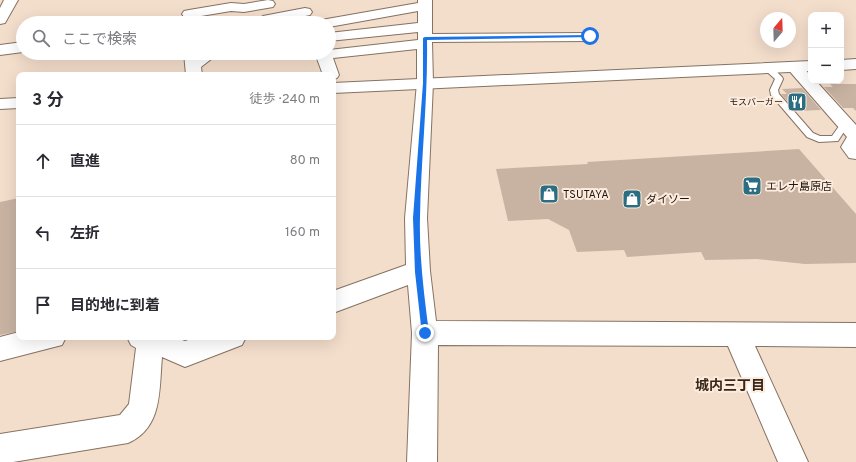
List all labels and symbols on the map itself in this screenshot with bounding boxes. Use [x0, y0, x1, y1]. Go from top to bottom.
north arrow [760, 12, 796, 48]
route start [581, 27, 599, 45]
restaurant icon: モスバーガー [786, 91, 808, 113]
place label: モスバーガー [729, 97, 783, 108]
supermarket icon: エレナ島原店 [741, 175, 763, 197]
place label: エレナ島原店 [766, 180, 832, 194]
shop icon: TSUTAYA [538, 183, 560, 205]
place label: TSUTAYA [563, 188, 609, 202]
shop icon: ダイソー [621, 188, 643, 210]
place label: ダイソー [646, 193, 690, 207]
route end [416, 324, 434, 342]
district label: 城内三丁目 [695, 377, 765, 395]

